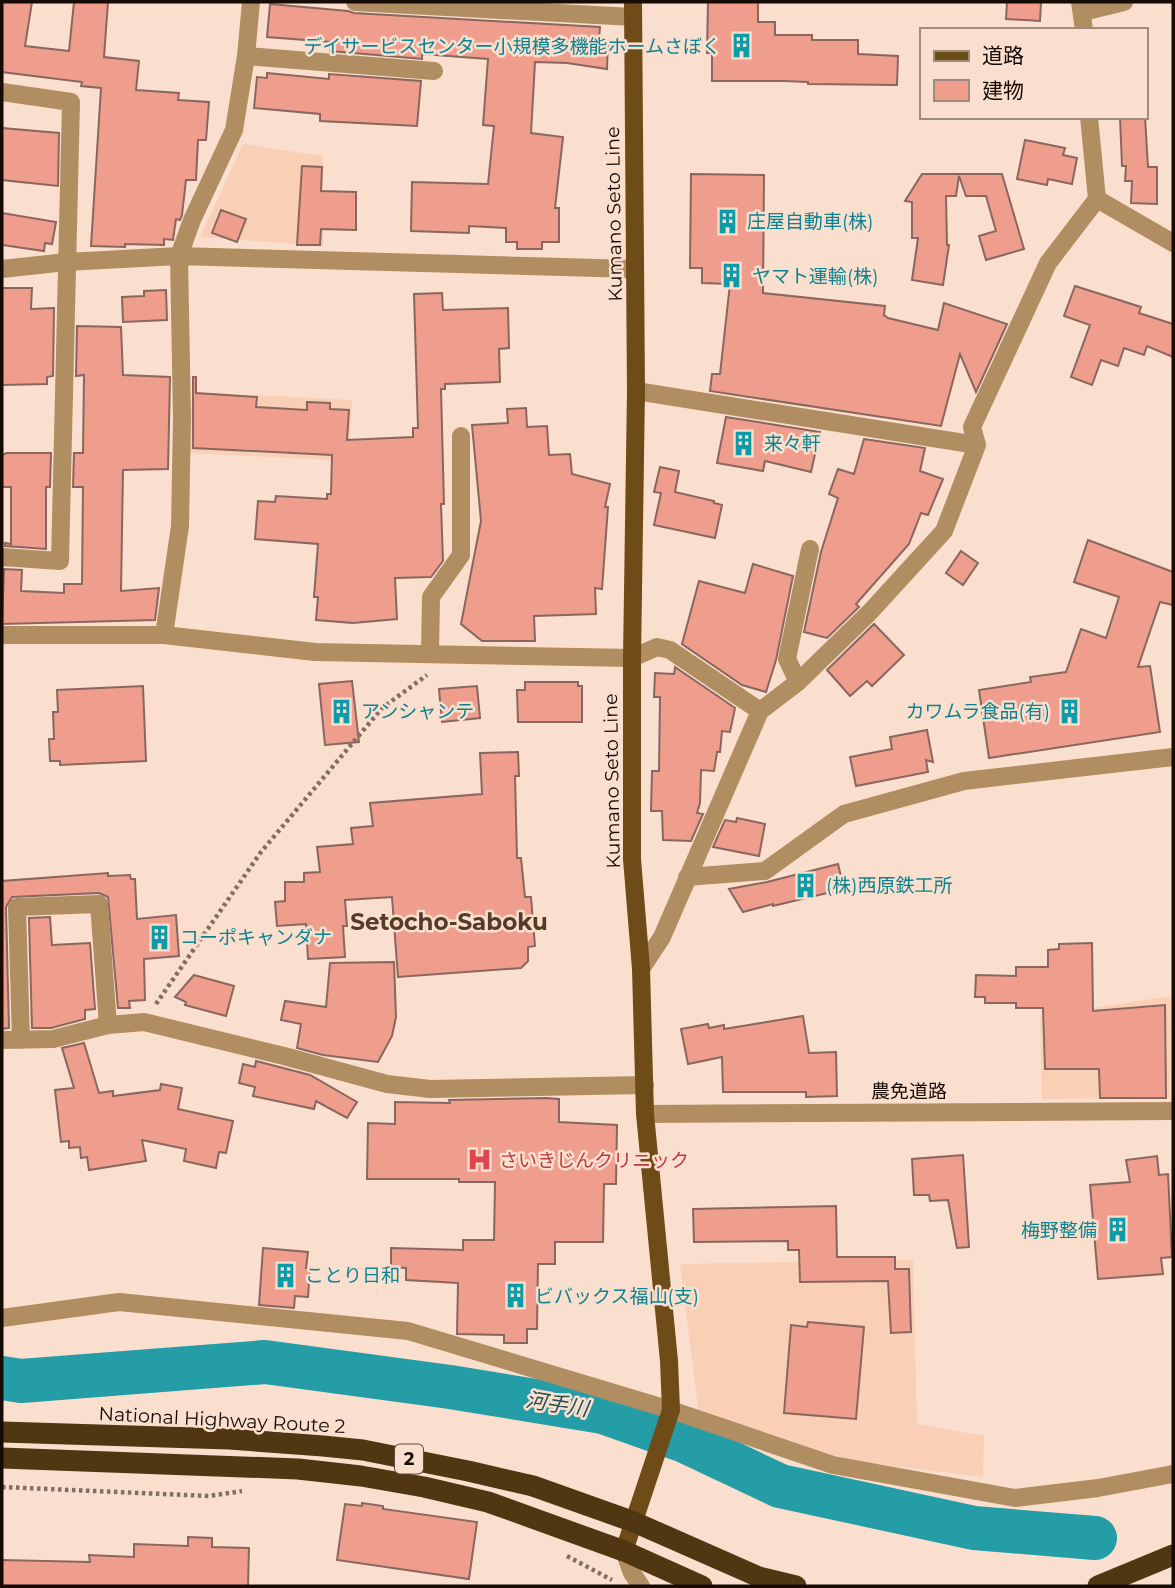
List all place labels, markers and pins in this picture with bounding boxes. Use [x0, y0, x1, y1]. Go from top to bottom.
building icon: デイサービスセンター小規模多機能ホームさぼく [727, 32, 755, 60]
place label: デイサービスセンター小規模多機能ホームさぼく [304, 35, 721, 58]
building icon: 庄屋自動車(株) [713, 207, 741, 235]
place label: 庄屋自動車(株) [747, 210, 874, 233]
building icon: ヤマト運輸(株) [718, 262, 746, 290]
place label: ヤマト運輸(株) [752, 265, 879, 288]
building icon: 来々軒 [730, 429, 758, 457]
place label: 来々軒 [764, 432, 821, 455]
building icon: アンシャンテ [327, 697, 355, 725]
building icon: カワムラ食品(有) [1056, 697, 1084, 725]
place label: アンシャンテ [361, 700, 474, 723]
place label: カワムラ食品(有) [905, 700, 1050, 723]
building icon: (株)西原鉄工所 [792, 871, 820, 899]
place label: (株)西原鉄工所 [826, 874, 953, 897]
building icon: コーポキャンダナ [146, 923, 174, 951]
place label: コーポキャンダナ [180, 926, 332, 949]
hospital icon: さいきじんクリニック [465, 1146, 493, 1174]
place label: さいきじんクリニック [499, 1149, 689, 1172]
building icon: 梅野整備 [1103, 1216, 1131, 1244]
place label: 梅野整備 [1021, 1219, 1097, 1242]
building icon: ことり日和 [271, 1261, 299, 1289]
place label: ことり日和 [305, 1264, 400, 1287]
building icon: ビバックス福山(支) [501, 1282, 529, 1310]
place label: ビバックス福山(支) [535, 1285, 699, 1308]

